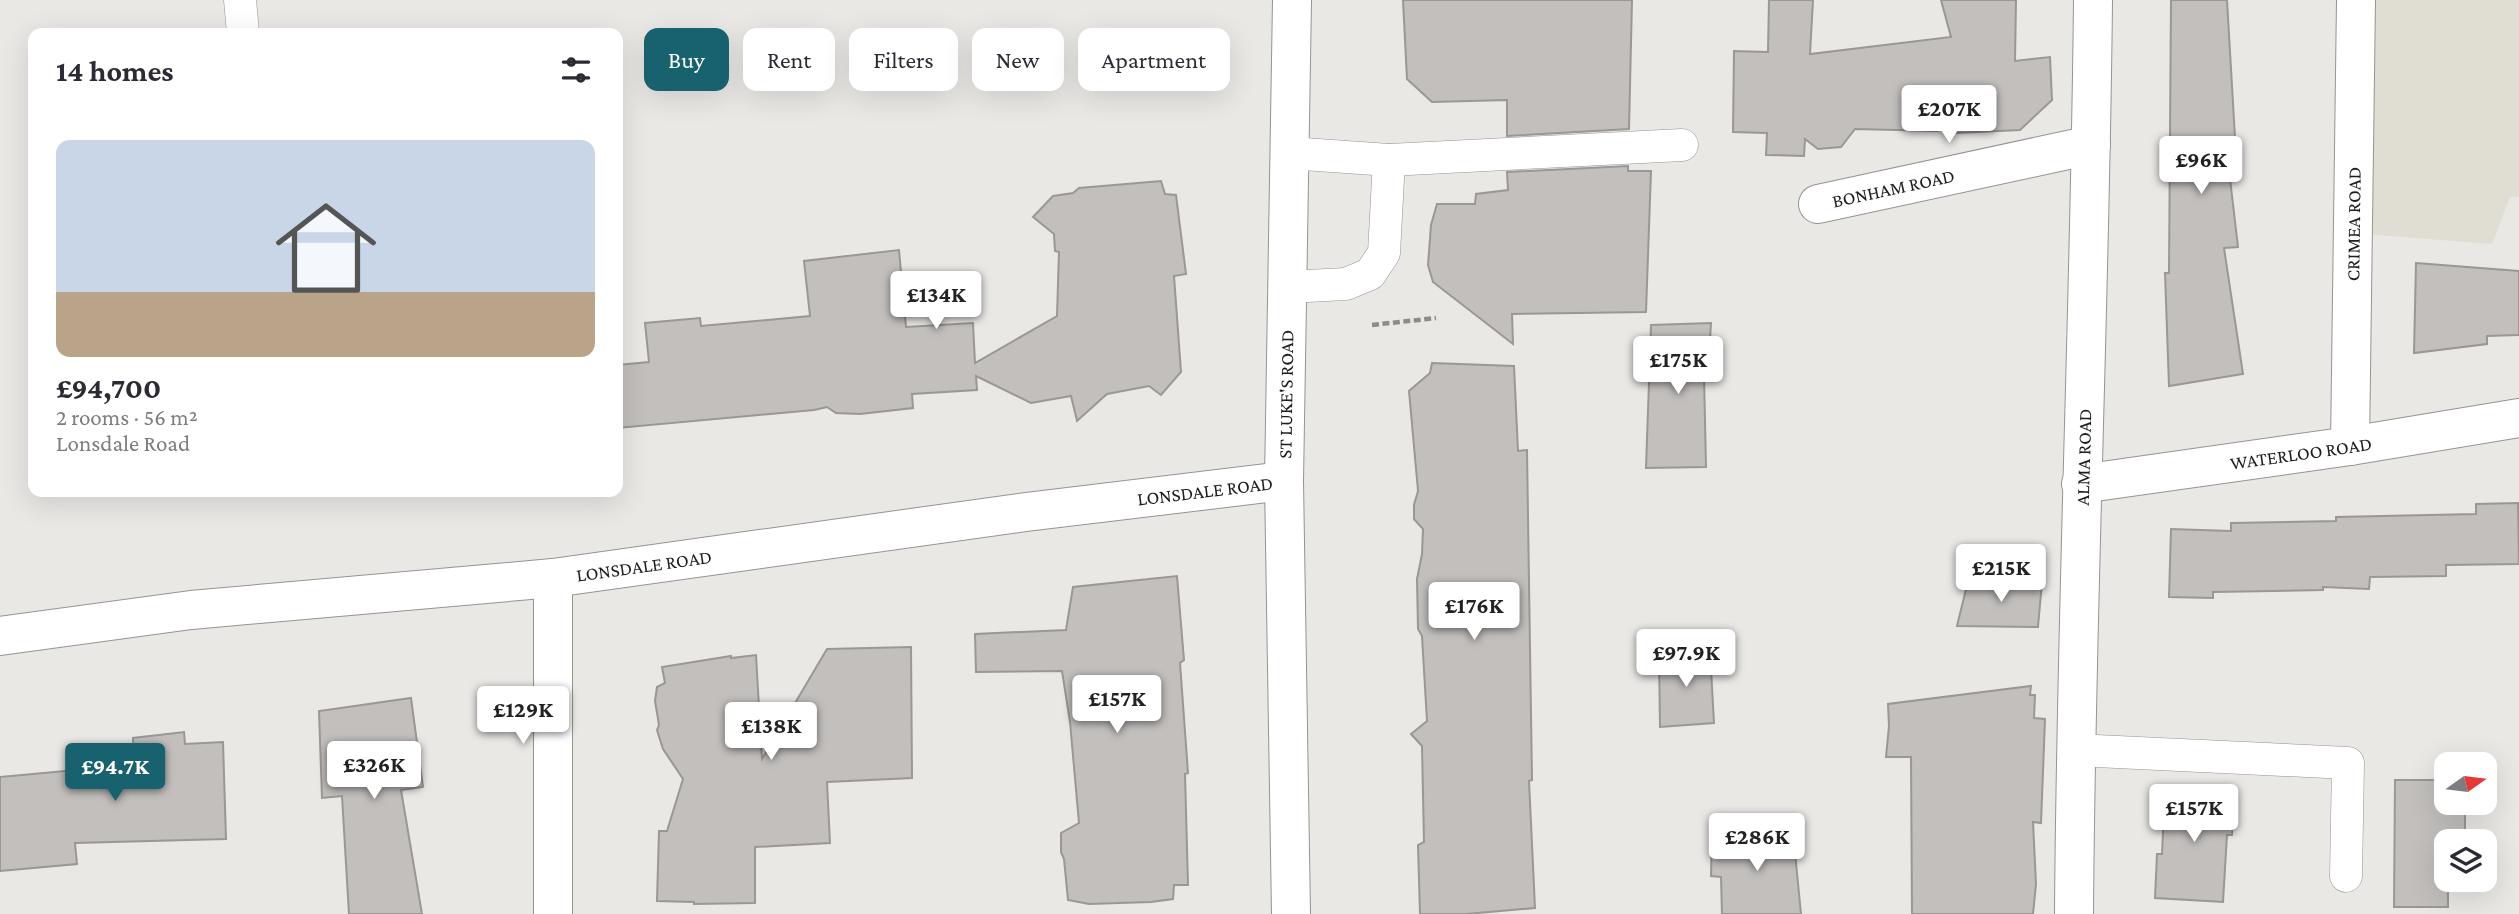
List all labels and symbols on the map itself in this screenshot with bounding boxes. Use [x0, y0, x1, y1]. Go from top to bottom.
pin: £207K [1900, 86, 1998, 145]
pin: £96K [2160, 136, 2242, 196]
street label: BONHAM ROAD [1830, 164, 1956, 211]
street label: CRIMEA ROAD [2342, 167, 2364, 281]
pin: £134K [887, 272, 985, 331]
street label: ST LUKE'S ROAD [1274, 329, 1297, 459]
pin: £175K [1629, 336, 1727, 396]
street label: ALMA ROAD [2071, 408, 2095, 506]
street label: WATERLOO ROAD [2229, 432, 2373, 473]
street label: LONSDALE ROAD [1136, 472, 1274, 509]
pin: £215K [1952, 544, 2050, 604]
street label: LONSDALE ROAD [575, 545, 713, 585]
pin: £176K [1425, 582, 1523, 642]
pin: £97.9K [1629, 630, 1743, 689]
pin: £157K [1068, 676, 1166, 735]
pin: £129K [474, 686, 572, 746]
pin: £138K [722, 702, 820, 762]
pin: £326K [325, 742, 423, 801]
pin: £94.7K [58, 744, 172, 803]
north arrow [2434, 752, 2497, 816]
pin: £157K [2145, 784, 2243, 844]
pin: £286K [1708, 814, 1806, 873]

